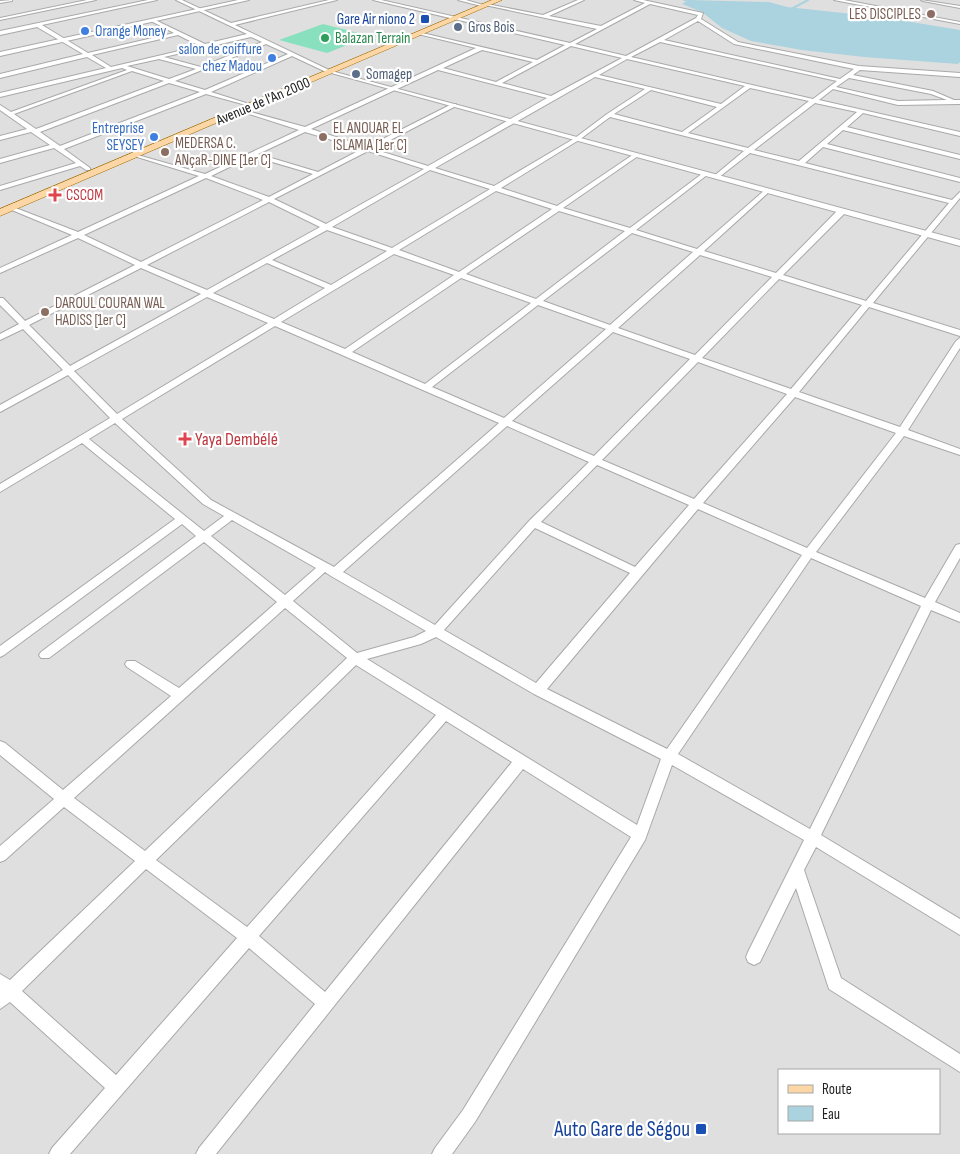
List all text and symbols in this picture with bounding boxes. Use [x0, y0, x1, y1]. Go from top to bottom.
place label: LES DISCIPLES [849, 5, 921, 24]
marker: LES DISCIPLES [925, 8, 937, 20]
place label: Gare Air niono 2 [337, 10, 415, 29]
marker: Gare Air niono 2 [419, 13, 431, 25]
place label: Gros Bois [468, 18, 515, 37]
marker: Gros Bois [452, 21, 464, 33]
place label: Orange Money [95, 22, 166, 41]
marker: Orange Money [79, 25, 91, 37]
place label: Balazan Terrain [335, 29, 411, 48]
marker: Balazan Terrain [319, 32, 331, 44]
place label: salon de coiffure chez Madou [178, 40, 262, 76]
marker: salon de coiffure chez Madou [266, 52, 278, 64]
place label: Somagep [366, 65, 412, 84]
marker: Somagep [350, 68, 362, 80]
street label: Avenue de l'An 2000 [212, 73, 313, 130]
place label: Entreprise SEYSEY [92, 119, 145, 155]
place label: EL ANOUAR EL ISLAMIA [1er C] [333, 119, 407, 155]
marker: Entreprise SEYSEY [148, 131, 160, 143]
marker: EL ANOUAR EL ISLAMIA [1er C] [317, 131, 329, 143]
place label: MEDERSA C. ANçaR-DINE [1er C] [174, 134, 271, 170]
marker: MEDERSA C. ANçaR-DINE [1er C] [159, 146, 171, 158]
place label: CSCOM [66, 186, 103, 205]
marker: CSCOM [48, 188, 62, 202]
place label: DAROUL COURAN WAL HADISS [1er C] [55, 294, 165, 330]
marker: DAROUL COURAN WAL HADISS [1er C] [39, 306, 51, 318]
place label: Yaya Dembélé [195, 429, 278, 450]
marker: Yaya Dembélé [179, 433, 191, 445]
legend [778, 1069, 940, 1134]
text: Route [822, 1080, 852, 1099]
text: Eau [822, 1105, 840, 1124]
place label: Auto Gare de Ségou [553, 1117, 690, 1142]
marker: Auto Gare de Ségou [694, 1122, 708, 1136]

